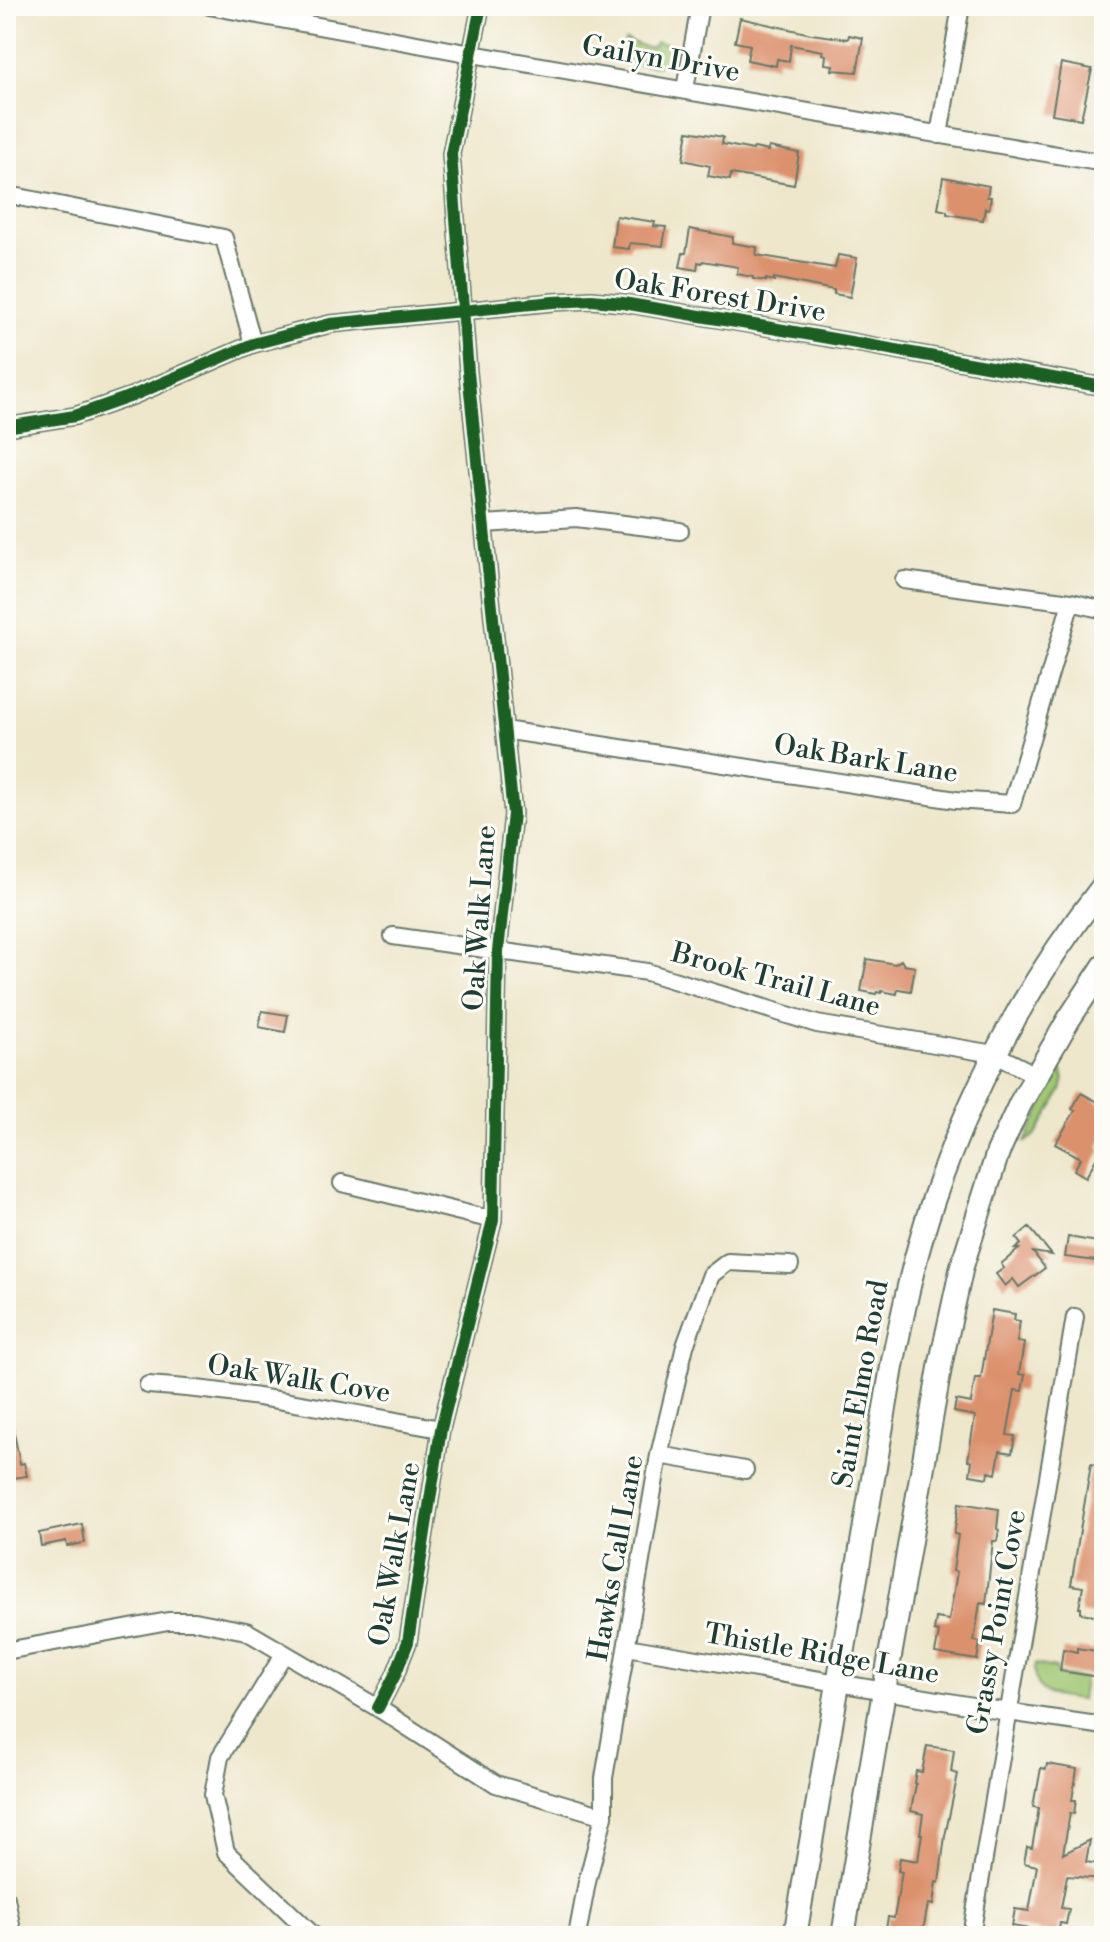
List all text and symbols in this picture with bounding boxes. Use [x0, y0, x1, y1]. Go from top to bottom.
street label: Gailyn Drive [579, 28, 743, 90]
street label: Oak Forest Drive [612, 262, 828, 330]
street label: Oak Bark Lane [771, 727, 961, 791]
street label: Oak Walk Lane [456, 824, 504, 1012]
street label: Brook Trail Lane [667, 935, 884, 1025]
street label: Saint Elmo Road [825, 1277, 897, 1491]
street label: Oak Walk Cove [205, 1347, 393, 1411]
street label: Hawks Call Lane [581, 1452, 651, 1664]
street label: Oak Walk Lane [362, 1459, 428, 1649]
street label: Grassy Point Cove [960, 1507, 1034, 1737]
street label: Thistle Ridge Lane [702, 1616, 942, 1692]

